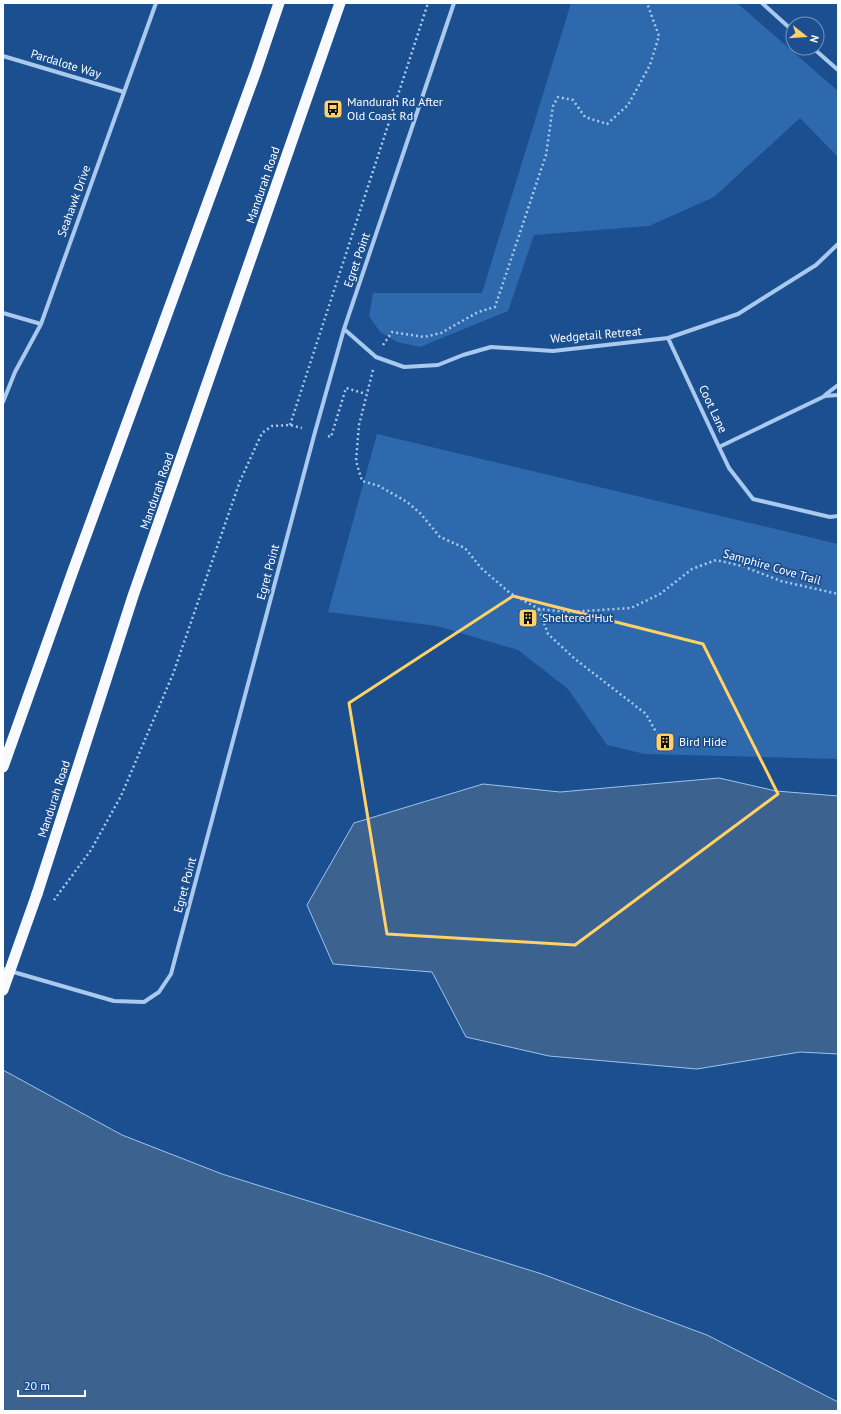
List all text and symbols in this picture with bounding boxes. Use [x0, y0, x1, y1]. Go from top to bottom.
north arrow [785, 16, 825, 56]
text: N [807, 33, 822, 44]
street label: Pardalote Way [29, 46, 103, 81]
place label: Mandurah Rd After Old Coast Rd [347, 94, 443, 123]
bus stop icon: Mandurah Rd After Old Coast Rd [322, 98, 344, 120]
street label: Mandurah Road [242, 145, 283, 225]
street label: Seahawk Drive [54, 163, 93, 239]
street label: Egret Point [340, 230, 373, 289]
street label: Wedgetail Retreat [550, 323, 642, 346]
street label: Coot Lane [696, 382, 731, 435]
street label: Mandurah Road [136, 451, 177, 531]
street label: Egret Point [253, 542, 282, 601]
street label: Samphire Cove Trail [721, 545, 823, 588]
building icon: Sheltered Hut [517, 607, 539, 629]
place label: Sheltered Hut [542, 610, 613, 625]
building icon: Bird Hide [654, 731, 676, 753]
place label: Bird Hide [679, 734, 727, 749]
street label: Mandurah Road [34, 758, 73, 839]
street label: Egret Point [170, 855, 199, 914]
scale bar [18, 1372, 85, 1398]
text: 20 m [24, 1378, 50, 1393]

